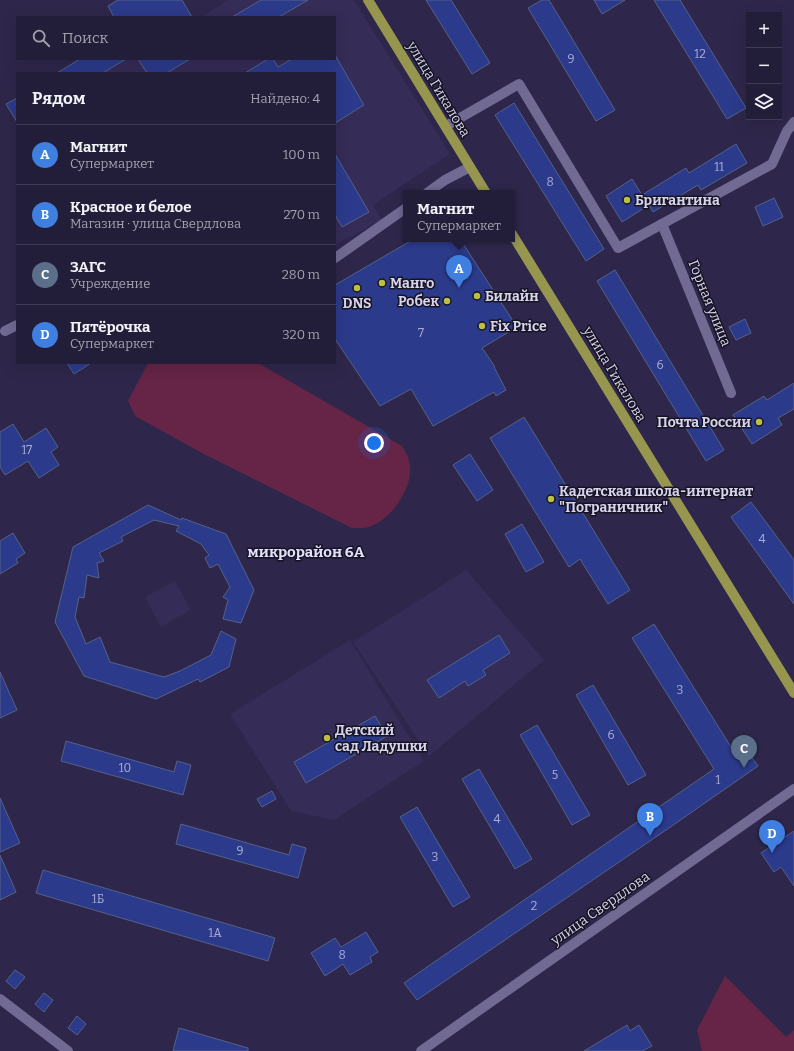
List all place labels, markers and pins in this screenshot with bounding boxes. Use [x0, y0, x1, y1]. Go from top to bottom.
place label: Бригантина [635, 192, 720, 209]
marker: Бригантина [622, 195, 632, 205]
pin: A [446, 255, 472, 288]
place label: Манго [390, 275, 434, 292]
marker: Манго [377, 278, 387, 288]
marker: DNS [352, 283, 362, 293]
place label: Билайн [485, 288, 539, 305]
marker: Билайн [472, 291, 482, 301]
place label: Робек [398, 293, 439, 310]
place label: DNS [343, 295, 371, 312]
marker: Робек [442, 296, 452, 306]
place label: Fix Price [490, 318, 547, 335]
marker: Fix Price [477, 321, 487, 331]
place label: Почта России [657, 414, 752, 431]
marker: Почта России [754, 417, 764, 427]
place label: Кадетская школа-интернат "Пограничник" [559, 483, 753, 516]
marker: Кадетская школа-интернат "Пограничник" [546, 494, 556, 504]
place label: Детский сад Ладушки [335, 722, 428, 755]
marker: Детский сад Ладушки [322, 733, 332, 743]
pin: C [731, 735, 757, 768]
pin: B [637, 803, 663, 836]
pin: D [759, 820, 785, 853]

